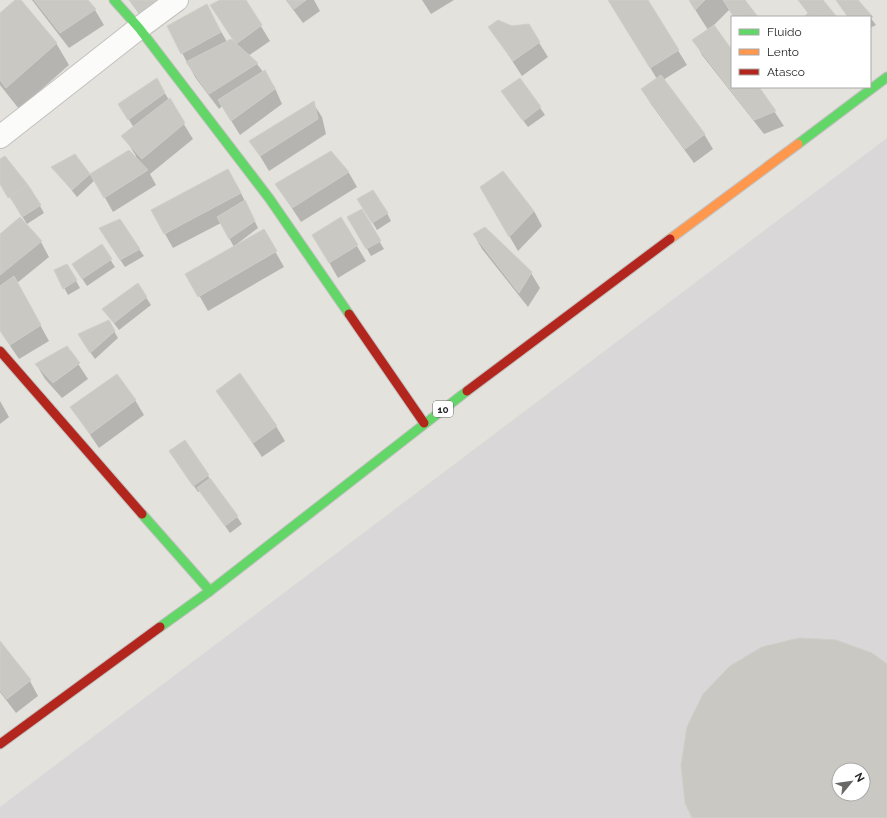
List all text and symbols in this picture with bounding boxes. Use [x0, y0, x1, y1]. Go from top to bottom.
legend [731, 16, 871, 88]
text: Fluido [767, 25, 802, 39]
text: Lento [767, 45, 799, 59]
text: Atasco [767, 65, 805, 79]
road number: 10 [433, 401, 453, 417]
north arrow [831, 762, 871, 802]
text: N [852, 771, 867, 784]

